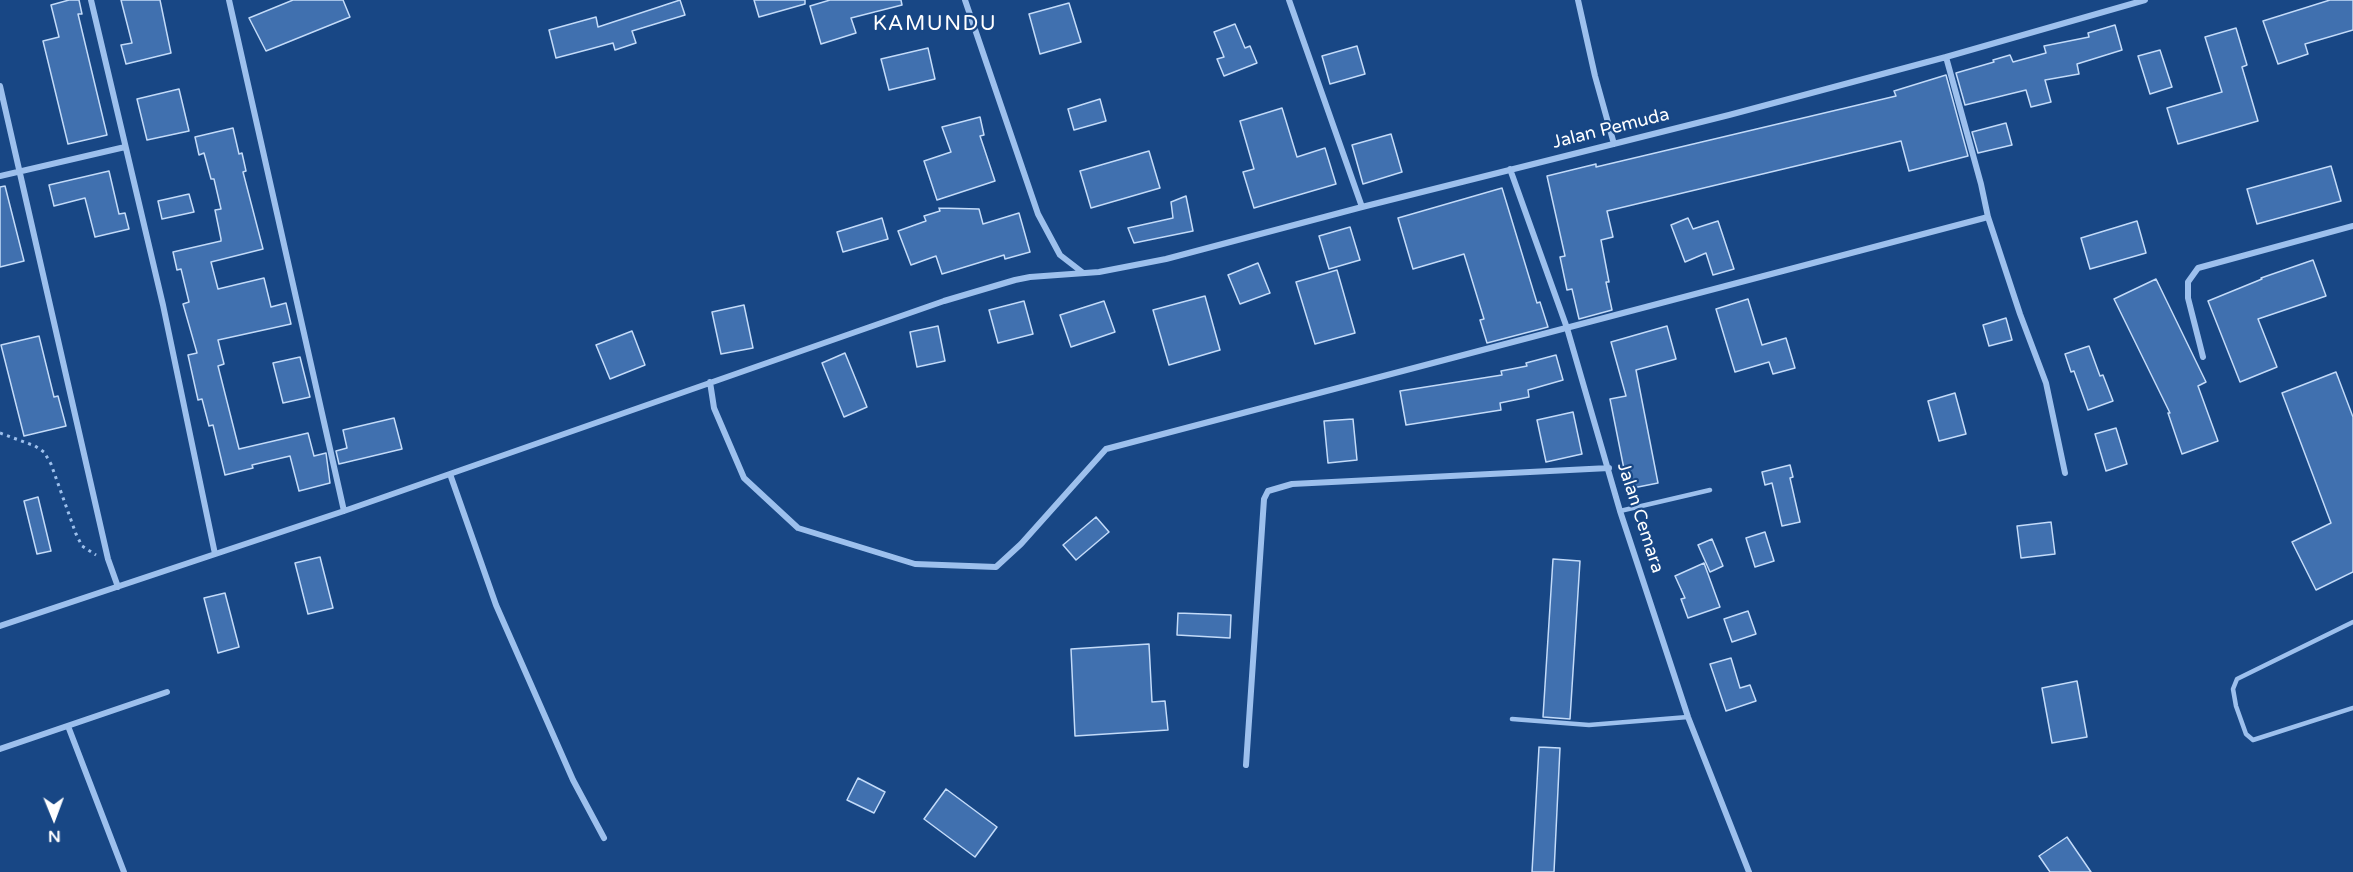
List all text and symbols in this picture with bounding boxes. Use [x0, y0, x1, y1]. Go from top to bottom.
district label: KAMUNDU [873, 11, 997, 37]
street label: Jalan Pemuda [1550, 104, 1672, 154]
street label: Jalan Cemara [1612, 460, 1668, 576]
north arrow [24, 788, 84, 848]
text: N [48, 826, 61, 846]

